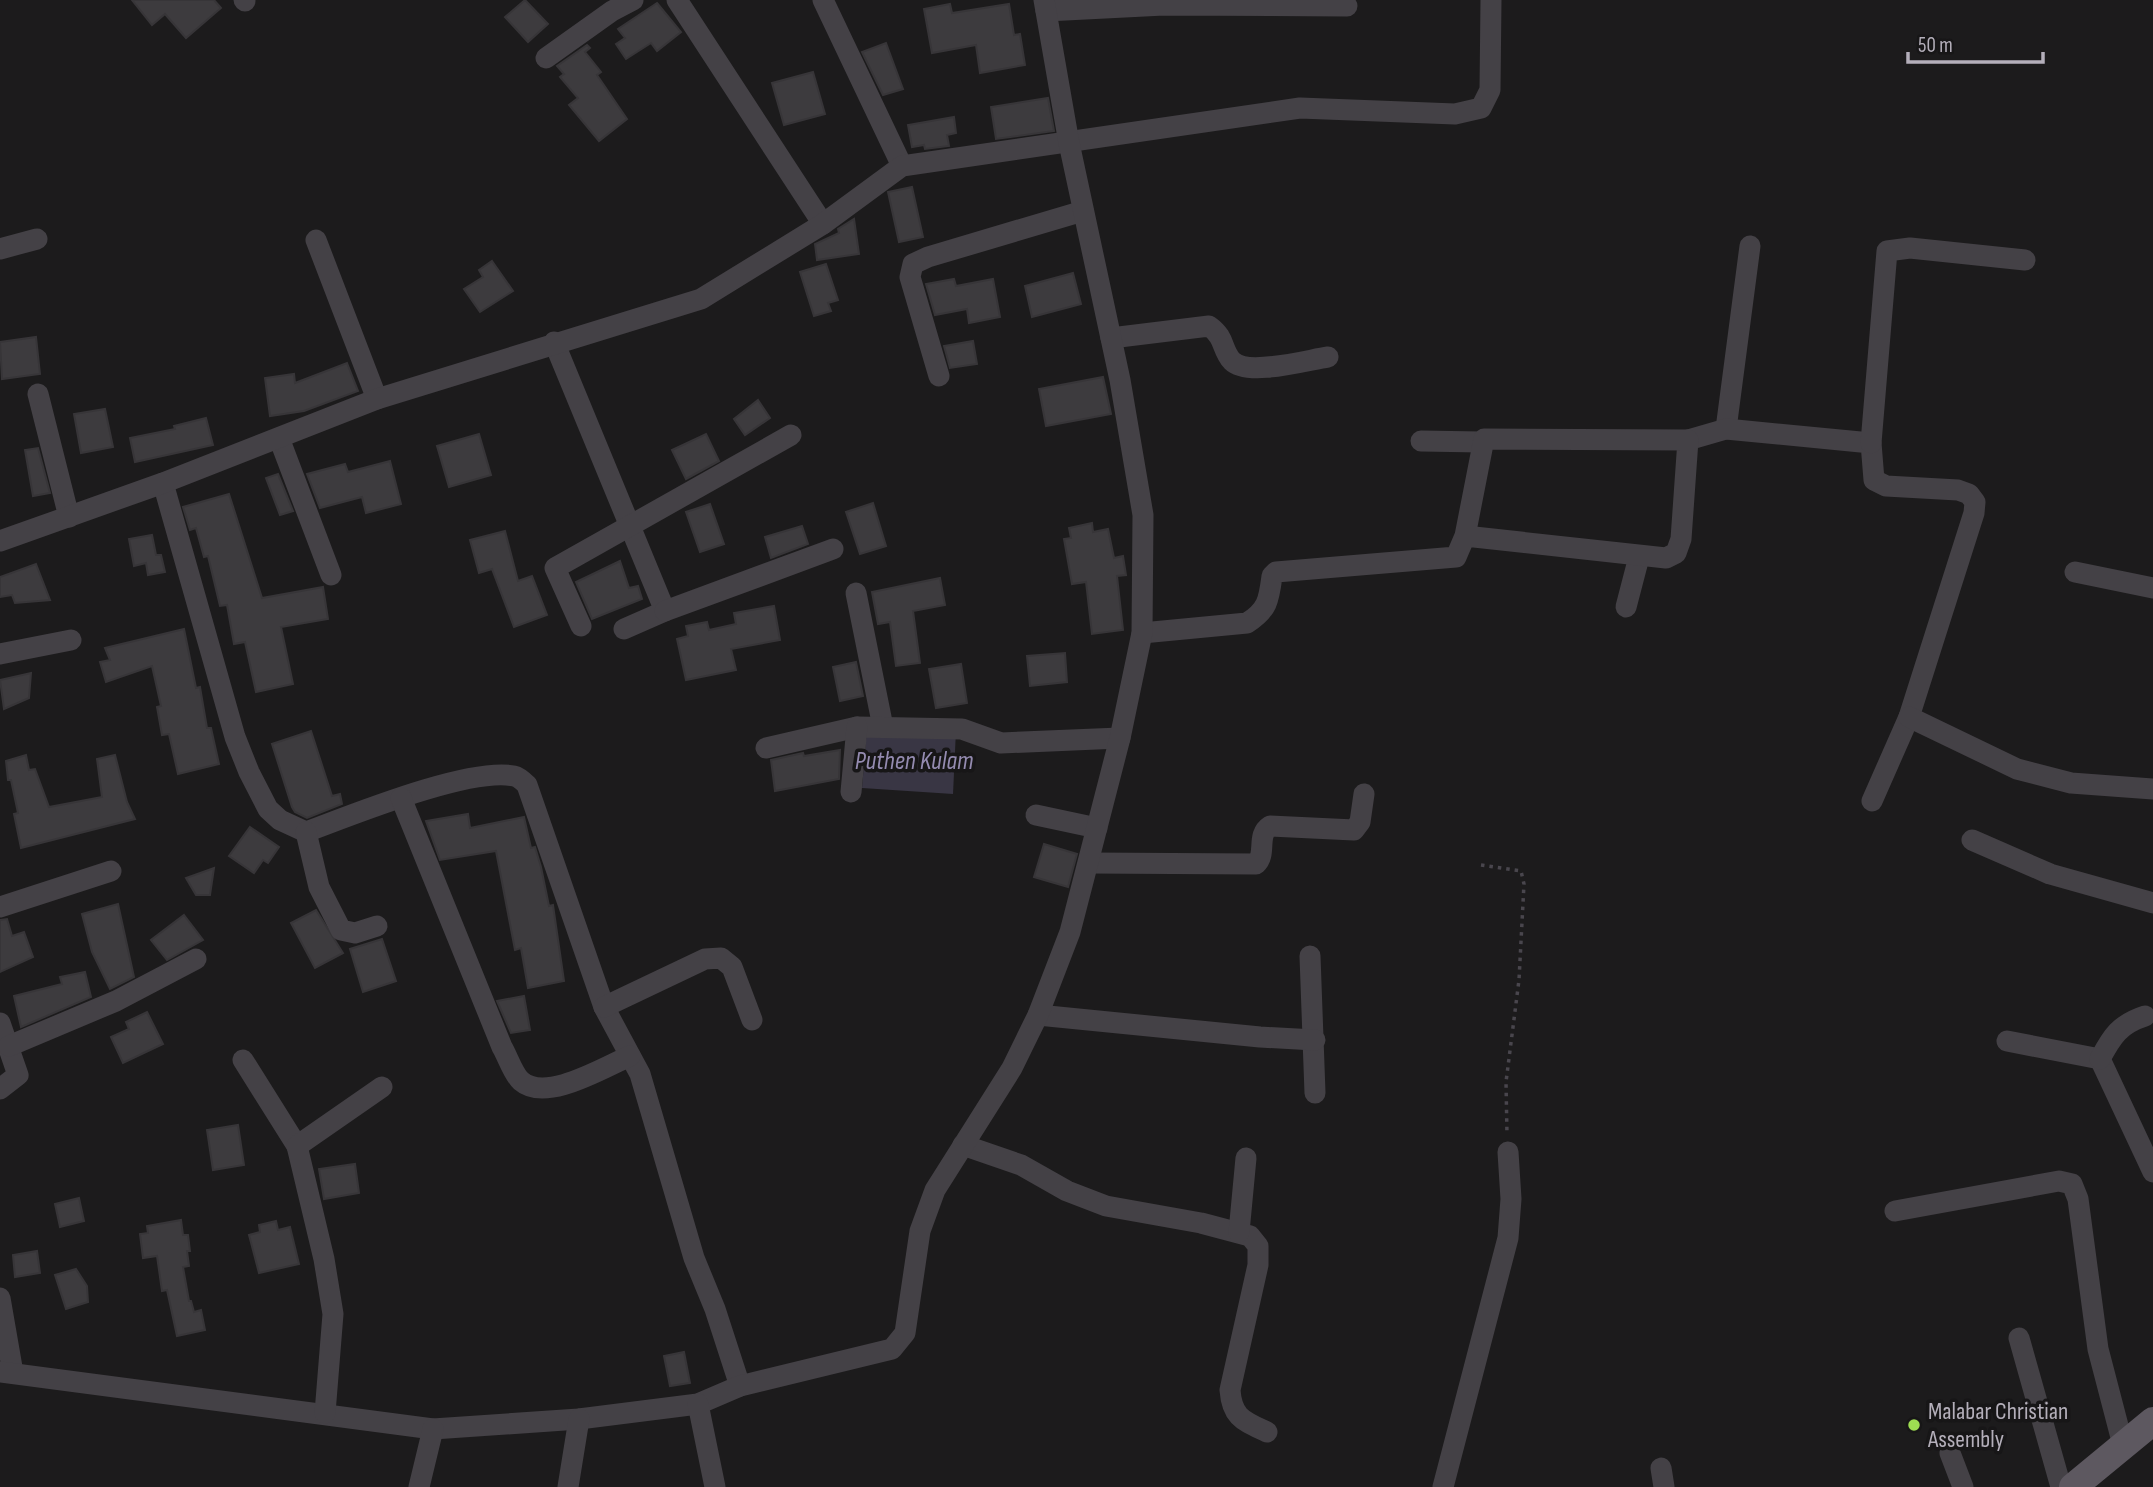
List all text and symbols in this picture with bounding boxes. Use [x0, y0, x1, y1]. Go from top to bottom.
scale bar [1908, 21, 2043, 65]
text: 50 m [1918, 33, 1953, 58]
water label: Puthen Kulam [855, 746, 973, 777]
place label: Malabar Christian Assembly [1927, 1397, 2068, 1454]
marker: Malabar Christian Assembly [1906, 1417, 1922, 1433]

